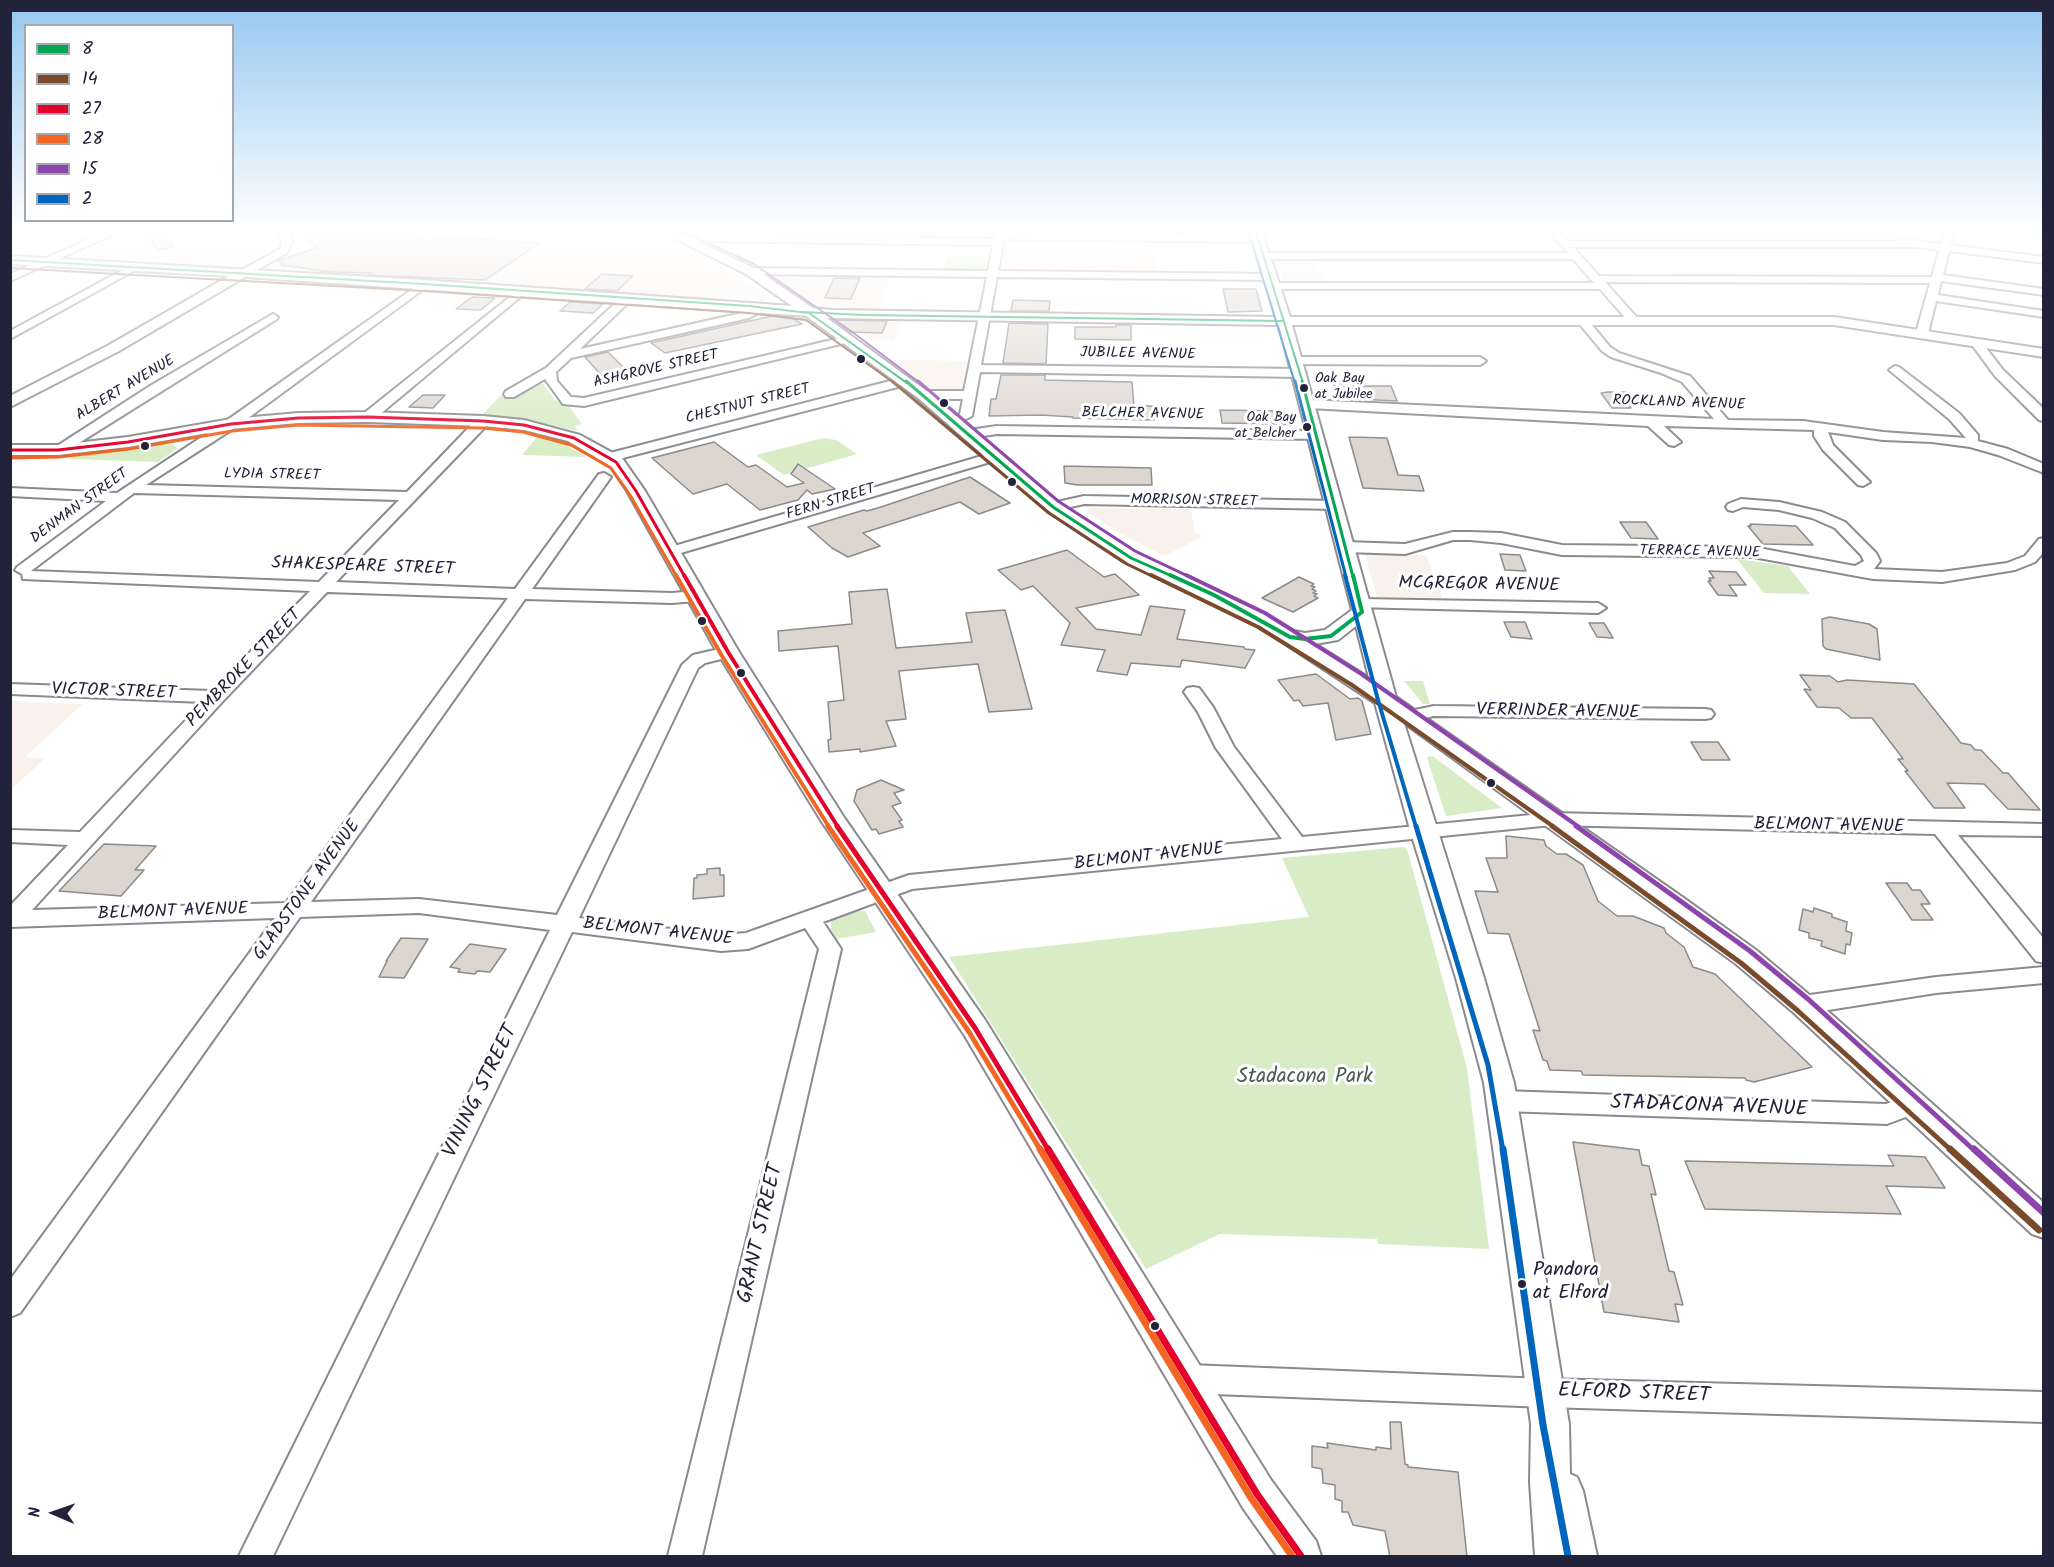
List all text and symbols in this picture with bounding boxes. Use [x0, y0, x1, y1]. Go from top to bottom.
legend [24, 24, 234, 222]
text: 8 [82, 35, 93, 64]
text: 14 [82, 65, 98, 94]
text: 27 [82, 95, 101, 124]
text: 28 [82, 125, 103, 154]
text: 15 [82, 155, 97, 184]
text: 2 [82, 185, 92, 214]
street label: JUBILEE AVENUE [1080, 345, 1196, 365]
street label: ASHGROVE STREET [592, 347, 720, 393]
street label: ALBERT AVENUE [73, 352, 179, 426]
unlabelled marker [855, 353, 867, 365]
place label: Oak Bay at Jubilee [1315, 372, 1373, 404]
street label: CHESTNUT STREET [684, 381, 812, 429]
marker: Oak Bay at Jubilee [1298, 382, 1310, 394]
street label: ROCKLAND AVENUE [1612, 393, 1746, 415]
unlabelled marker [938, 397, 950, 409]
street label: BELCHER AVENUE [1081, 405, 1205, 425]
place label: Oak Bay at Belcher [1235, 411, 1296, 443]
marker: Oak Bay at Belcher [1301, 421, 1313, 433]
unlabelled marker [139, 440, 151, 452]
street label: DENMAN STREET [28, 466, 132, 548]
street label: LYDIA STREET [224, 466, 320, 486]
unlabelled marker [1006, 476, 1018, 488]
street label: FERN STREET [784, 481, 878, 525]
street label: MORRISON STREET [1130, 492, 1258, 512]
street label: TERRACE AVENUE [1639, 543, 1761, 563]
street label: SHAKESPEARE STREET [271, 554, 455, 582]
street label: MCGREGOR AVENUE [1398, 574, 1560, 598]
street label: PEMBROKE STREET [183, 605, 307, 733]
unlabelled marker [696, 615, 708, 627]
unlabelled marker [735, 667, 747, 679]
street label: VICTOR STREET [51, 680, 177, 706]
street label: VERRINDER AVENUE [1476, 701, 1640, 725]
unlabelled marker [1485, 777, 1497, 789]
street label: BELMONT AVENUE [1754, 815, 1904, 839]
street label: GLADSTONE AVENUE [250, 817, 366, 965]
street label: BELMONT AVENUE [1073, 839, 1225, 877]
street label: BELMONT AVENUE [97, 900, 249, 926]
street label: BELMONT AVENUE [582, 914, 734, 952]
street label: VINING STREET [439, 1022, 525, 1162]
park label: Stadacona Park [1237, 1065, 1373, 1091]
street label: STADACONA AVENUE [1610, 1092, 1808, 1124]
street label: GRANT STREET [734, 1162, 790, 1306]
place label: Pandora at Elford [1533, 1260, 1608, 1307]
marker: Pandora at Elford [1516, 1278, 1528, 1290]
unlabelled marker [1149, 1320, 1161, 1332]
street label: ELFORD STREET [1557, 1380, 1711, 1410]
north arrow [24, 1483, 84, 1543]
text: N [23, 1507, 48, 1518]

